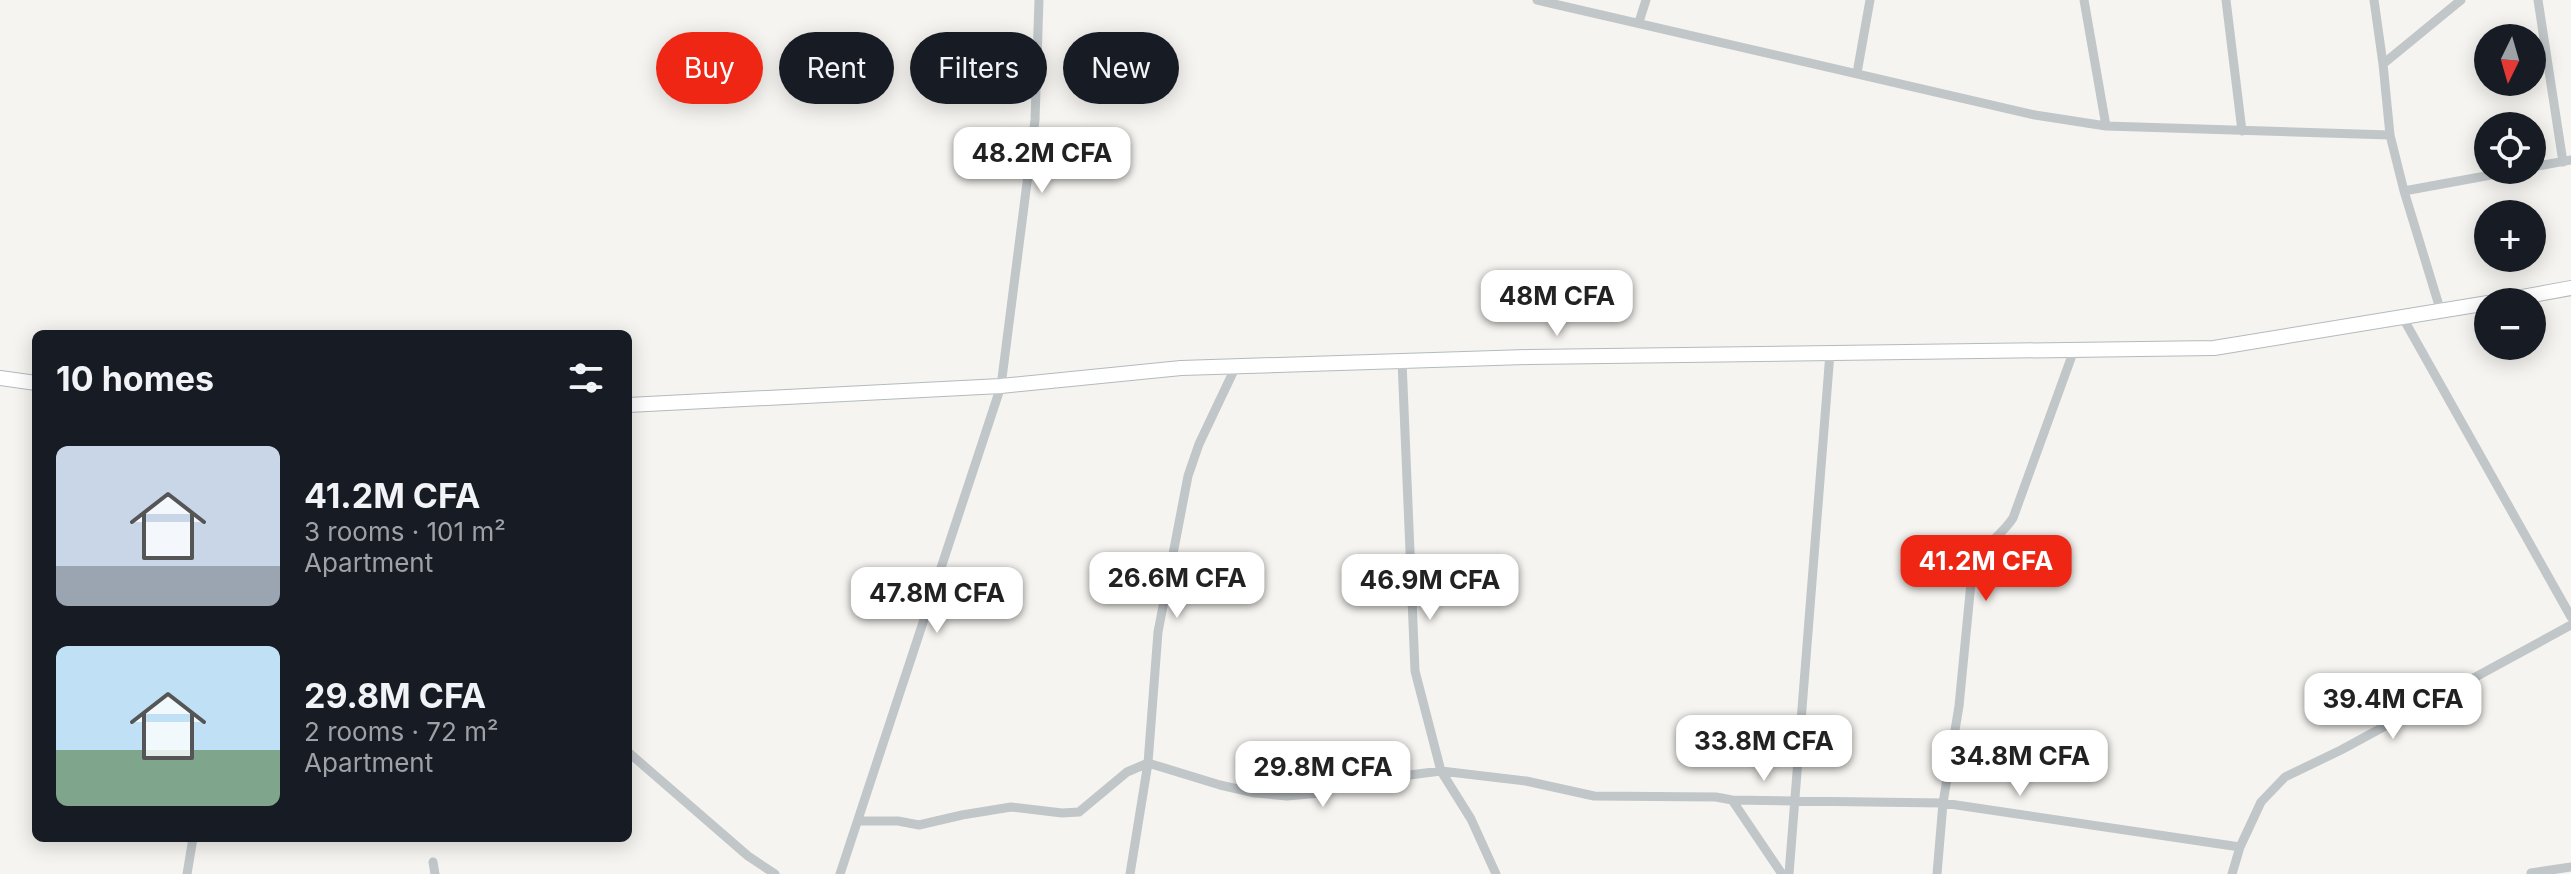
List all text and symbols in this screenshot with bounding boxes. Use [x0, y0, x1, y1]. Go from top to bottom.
north arrow [2474, 24, 2546, 96]
map controls [2474, 24, 2546, 360]
chip: Buy [656, 32, 763, 104]
chip: Rent [779, 32, 894, 104]
chip: Filters [910, 32, 1047, 104]
chip: New [1063, 32, 1179, 104]
button: locate [2474, 112, 2546, 184]
pin: 48.2M CFA [950, 127, 1134, 195]
text: 48.2M CFA [972, 137, 1112, 168]
button: + [2474, 200, 2546, 272]
pin: 48M CFA [1483, 270, 1631, 338]
text: 48M CFA [1499, 280, 1615, 311]
button: − [2474, 288, 2546, 360]
icon: filters [564, 356, 608, 400]
text: 10 homes [56, 358, 214, 399]
text: 41.2M CFA [304, 475, 480, 516]
icon: home [120, 478, 216, 574]
text: 3 rooms · 101 m² [304, 516, 506, 547]
pin: 41.2M CFA [1894, 535, 2078, 603]
text: 41.2M CFA [1919, 545, 2053, 576]
text: Apartment [304, 547, 433, 578]
pin: 26.6M CFA [1085, 552, 1269, 620]
pin: 46.9M CFA [1338, 554, 1522, 622]
text: 26.6M CFA [1107, 562, 1247, 593]
text: 46.9M CFA [1360, 564, 1500, 595]
pin: 47.8M CFA [845, 567, 1029, 635]
text: 47.8M CFA [869, 577, 1005, 608]
pin: 39.4M CFA [2301, 673, 2485, 741]
text: 29.8M CFA [304, 675, 486, 716]
icon: home [120, 678, 216, 774]
text: 39.4M CFA [2322, 683, 2464, 714]
pin: 33.8M CFA [1672, 715, 1856, 783]
text: 2 rooms · 72 m² [304, 716, 498, 747]
text: 33.8M CFA [1694, 725, 1834, 756]
pin: 34.8M CFA [1928, 730, 2112, 798]
text: 34.8M CFA [1950, 740, 2090, 771]
pin: 29.8M CFA [1231, 741, 1415, 809]
text: Apartment [304, 747, 433, 778]
text: 29.8M CFA [1253, 751, 1393, 782]

